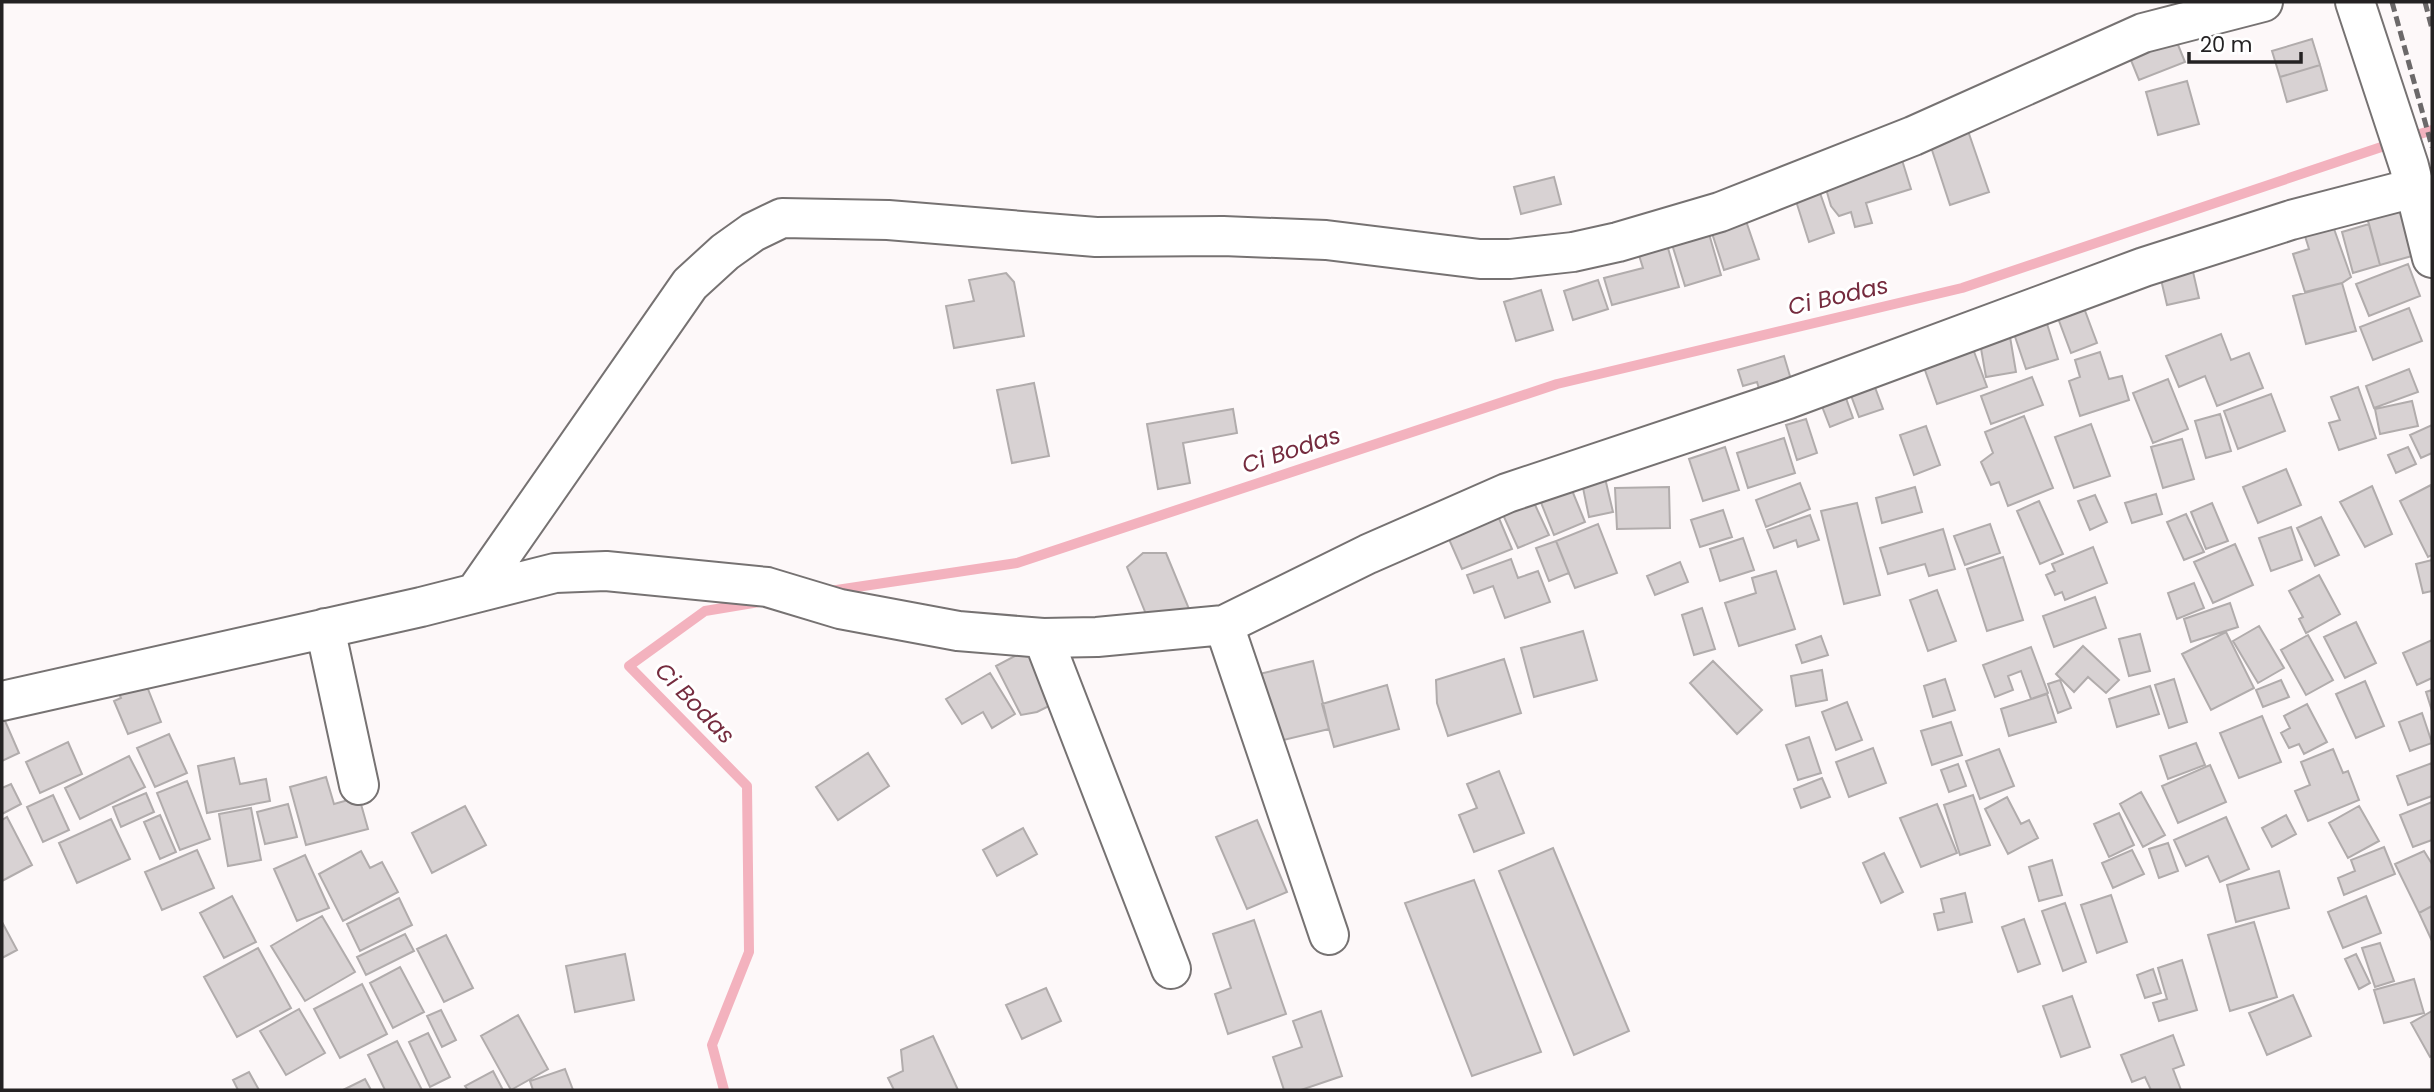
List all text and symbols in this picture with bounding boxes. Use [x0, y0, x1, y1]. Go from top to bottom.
scale bar [2189, 21, 2301, 65]
text: 20 m [2200, 30, 2253, 59]
water label: Ci Bodas [1785, 269, 1891, 323]
water label: Ci Bodas [1237, 419, 1345, 481]
water label: Ci Bodas [648, 655, 742, 751]

